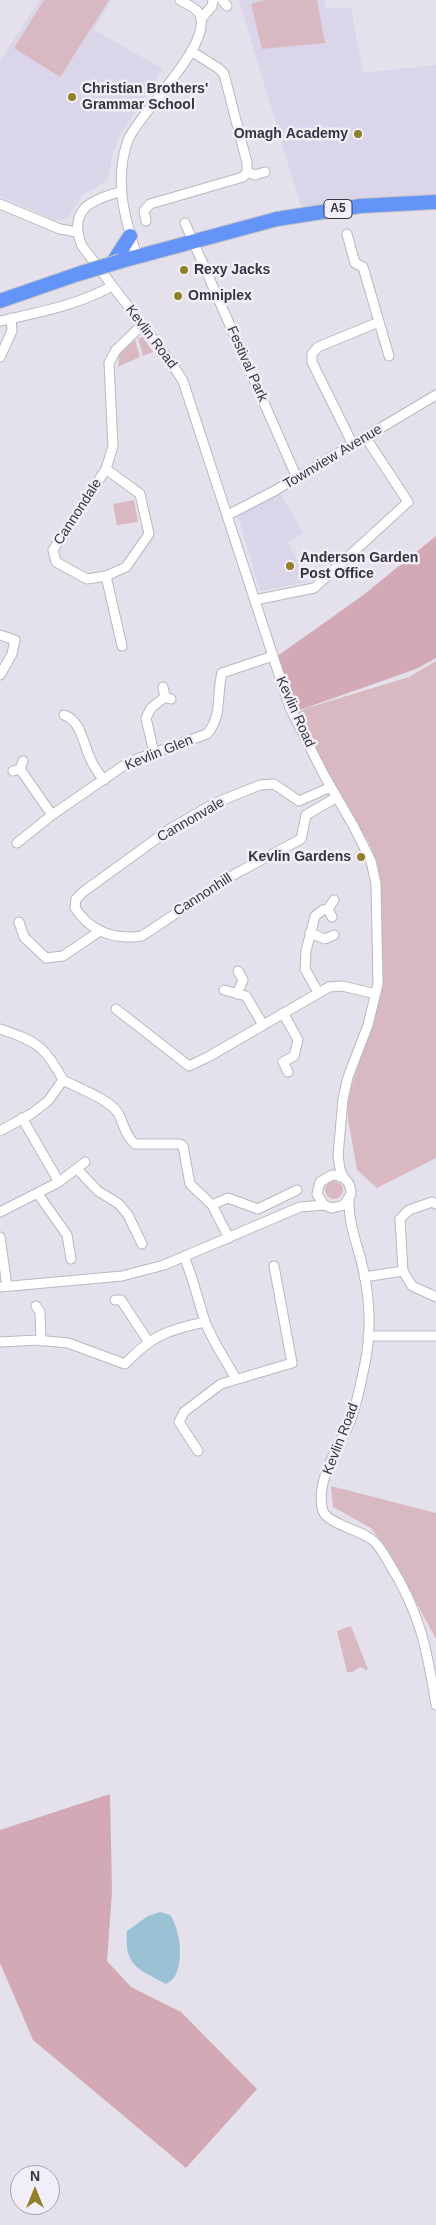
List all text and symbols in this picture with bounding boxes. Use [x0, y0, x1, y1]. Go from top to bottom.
place label: Christian Brothers' Grammar School [82, 81, 208, 114]
marker: Christian Brothers' Grammar School [66, 91, 78, 103]
place label: Omagh Academy [234, 126, 348, 142]
marker: Omagh Academy [352, 128, 364, 140]
road number: A5 [324, 200, 352, 218]
place label: Rexy Jacks [194, 262, 270, 278]
marker: Rexy Jacks [178, 264, 190, 276]
place label: Omniplex [188, 288, 252, 304]
marker: Omniplex [172, 290, 184, 302]
street label: Kevlin Road [122, 302, 180, 372]
street label: Festival Park [223, 324, 271, 404]
street label: Townview Avenue [281, 421, 385, 493]
street label: Cannondale [50, 476, 106, 548]
place label: Anderson Garden Post Office [300, 550, 418, 582]
marker: Anderson Garden Post Office [284, 560, 296, 572]
street label: Kevlin Road [272, 674, 318, 750]
street label: Kevlin Glen [123, 732, 195, 774]
street label: Cannonvale [154, 794, 228, 846]
place label: Kevlin Gardens [248, 849, 351, 865]
marker: Kevlin Gardens [355, 851, 367, 863]
street label: Cannonhill [171, 870, 235, 920]
street label: Kevlin Road [320, 1401, 362, 1477]
north arrow [10, 2165, 60, 2215]
text: N [30, 2168, 40, 2184]

